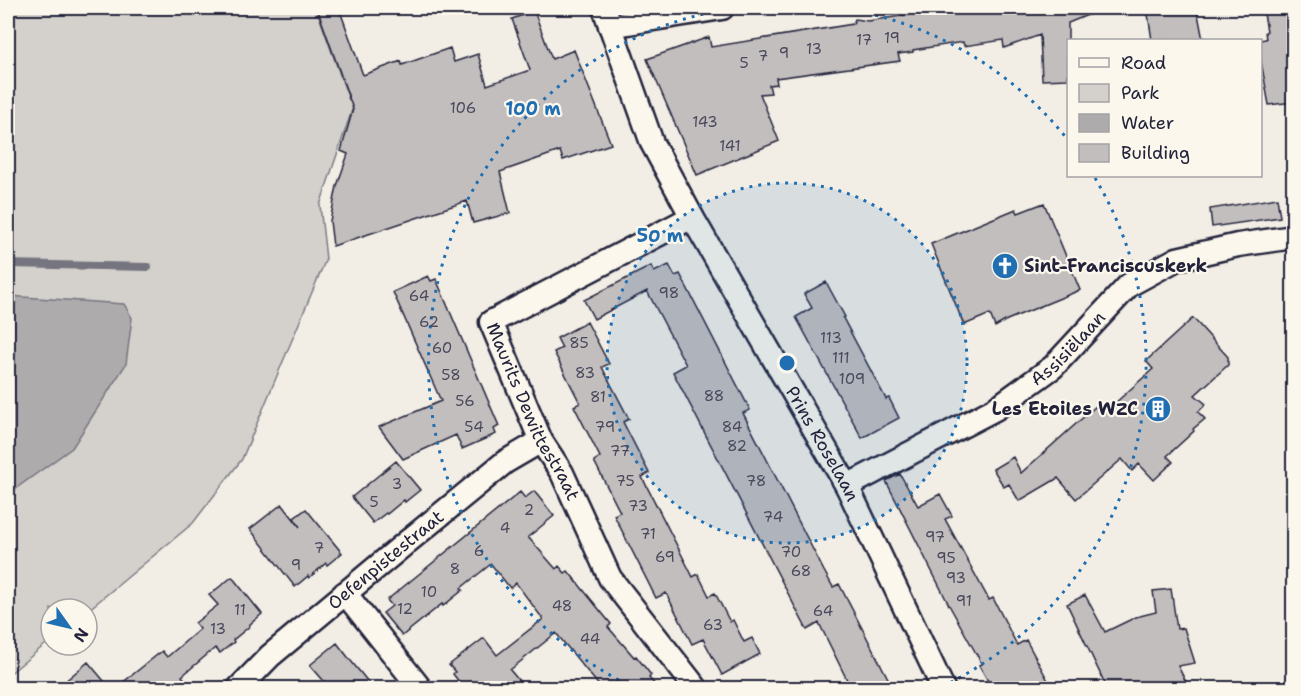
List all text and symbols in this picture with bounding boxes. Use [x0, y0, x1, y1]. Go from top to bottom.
house number: 19 [884, 28, 900, 48]
house number: 17 [856, 30, 872, 50]
house number: 13 [806, 39, 822, 59]
legend [1067, 39, 1262, 177]
house number: 9 [779, 43, 789, 63]
house number: 7 [758, 46, 768, 66]
text: Road [1121, 51, 1166, 75]
house number: 5 [739, 53, 749, 73]
text: Park [1121, 81, 1160, 105]
text: 100 m [505, 97, 561, 121]
house number: 106 [450, 98, 476, 118]
text: Water [1121, 111, 1174, 135]
house number: 143 [692, 112, 718, 132]
house number: 141 [719, 136, 741, 156]
text: Building [1121, 141, 1190, 165]
text: 50 m [637, 224, 684, 248]
church icon: Sint-Franciscuskerk [990, 251, 1020, 281]
place label: Sint-Franciscuskerk [1024, 254, 1207, 278]
house number: 98 [659, 283, 679, 303]
house number: 64 [409, 286, 429, 306]
street label: Assisiëlaan [1026, 306, 1111, 391]
house number: 62 [419, 312, 439, 332]
street label: Maurits Dewittestraat [481, 319, 585, 505]
house number: 113 [820, 328, 842, 348]
house number: 85 [569, 333, 589, 353]
house number: 60 [432, 338, 452, 358]
house number: 111 [832, 348, 850, 368]
centre of rings [777, 353, 797, 373]
house number: 83 [575, 363, 595, 383]
house number: 58 [441, 365, 461, 385]
house number: 109 [839, 369, 865, 389]
street label: Prins Roselaan [780, 382, 865, 505]
house number: 88 [704, 386, 724, 406]
house number: 81 [590, 387, 606, 407]
house number: 56 [455, 391, 475, 411]
building icon: Les Etoiles WZC [1143, 394, 1173, 424]
place label: Les Etoiles WZC [992, 397, 1138, 421]
house number: 54 [464, 417, 484, 437]
house number: 79 [595, 417, 615, 437]
house number: 84 [722, 417, 742, 437]
house number: 82 [727, 436, 747, 456]
house number: 77 [610, 441, 630, 461]
house number: 75 [615, 471, 635, 491]
house number: 78 [746, 471, 766, 491]
house number: 3 [392, 474, 402, 494]
house number: 5 [369, 492, 379, 512]
house number: 73 [628, 496, 648, 516]
house number: 2 [524, 500, 534, 520]
street label: Oefenpistestraat [323, 505, 449, 615]
house number: 74 [763, 507, 783, 527]
house number: 4 [500, 518, 510, 538]
house number: 71 [640, 524, 656, 544]
house number: 97 [925, 527, 945, 547]
house number: 7 [314, 538, 324, 558]
house number: 6 [474, 541, 484, 561]
house number: 70 [781, 542, 801, 562]
house number: 69 [655, 547, 675, 567]
house number: 95 [936, 548, 956, 568]
house number: 9 [291, 555, 301, 575]
house number: 8 [450, 559, 460, 579]
house number: 68 [791, 561, 811, 581]
house number: 93 [946, 568, 966, 588]
house number: 10 [421, 582, 437, 602]
house number: 91 [956, 591, 972, 611]
house number: 48 [552, 596, 572, 616]
north arrow [39, 597, 99, 657]
house number: 12 [397, 599, 413, 619]
house number: 11 [234, 600, 246, 620]
house number: 64 [813, 601, 833, 621]
house number: 63 [703, 615, 723, 635]
house number: 13 [210, 619, 226, 639]
text: N [69, 624, 93, 646]
house number: 44 [580, 629, 600, 649]

